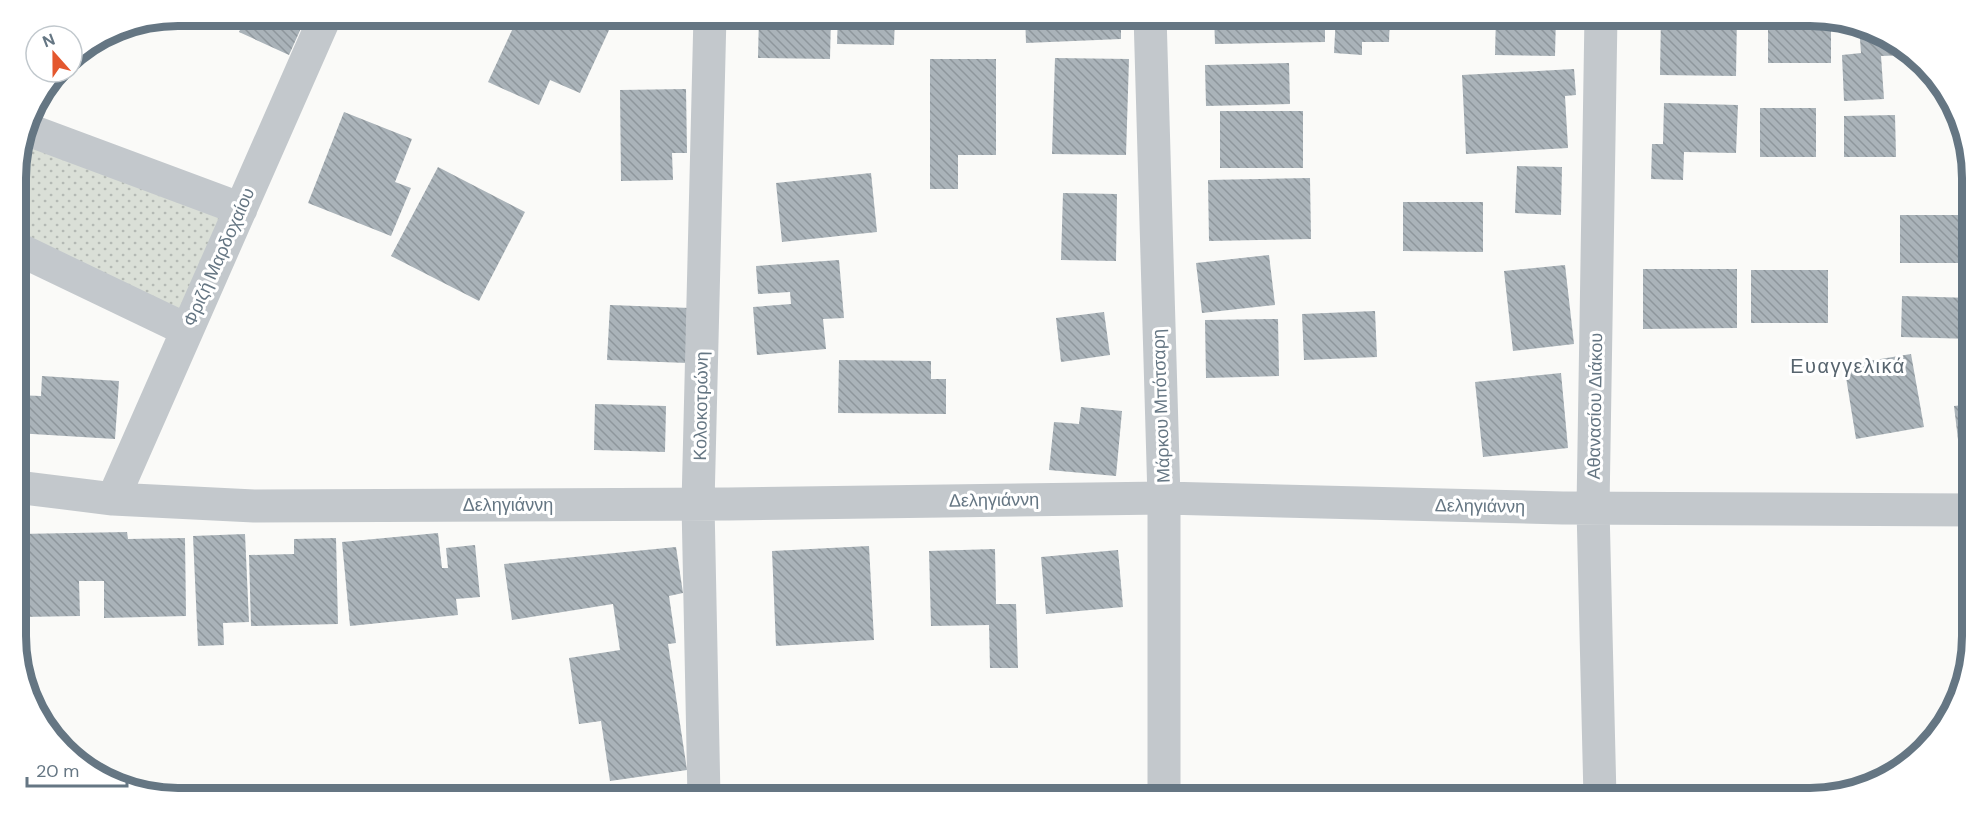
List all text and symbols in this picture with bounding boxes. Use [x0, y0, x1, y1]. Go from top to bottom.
north arrow [24, 24, 84, 84]
text: N [40, 29, 58, 52]
street label: Φριζή Μαρδοχαίου [178, 184, 260, 330]
street label: Μάρκου Μπότσαρη [1146, 329, 1176, 483]
street label: Αθανασίου Διάκου [1582, 332, 1608, 480]
street label: Κολοκοτρώνη [688, 351, 714, 461]
district label: Ευαγγελικά [1790, 353, 1906, 379]
street label: Δεληγιάννη [949, 487, 1039, 513]
street label: Δεληγιάννη [463, 493, 553, 517]
street label: Δεληγιάννη [1435, 493, 1525, 519]
scale bar [27, 750, 128, 788]
text: 20 m [36, 759, 79, 783]

